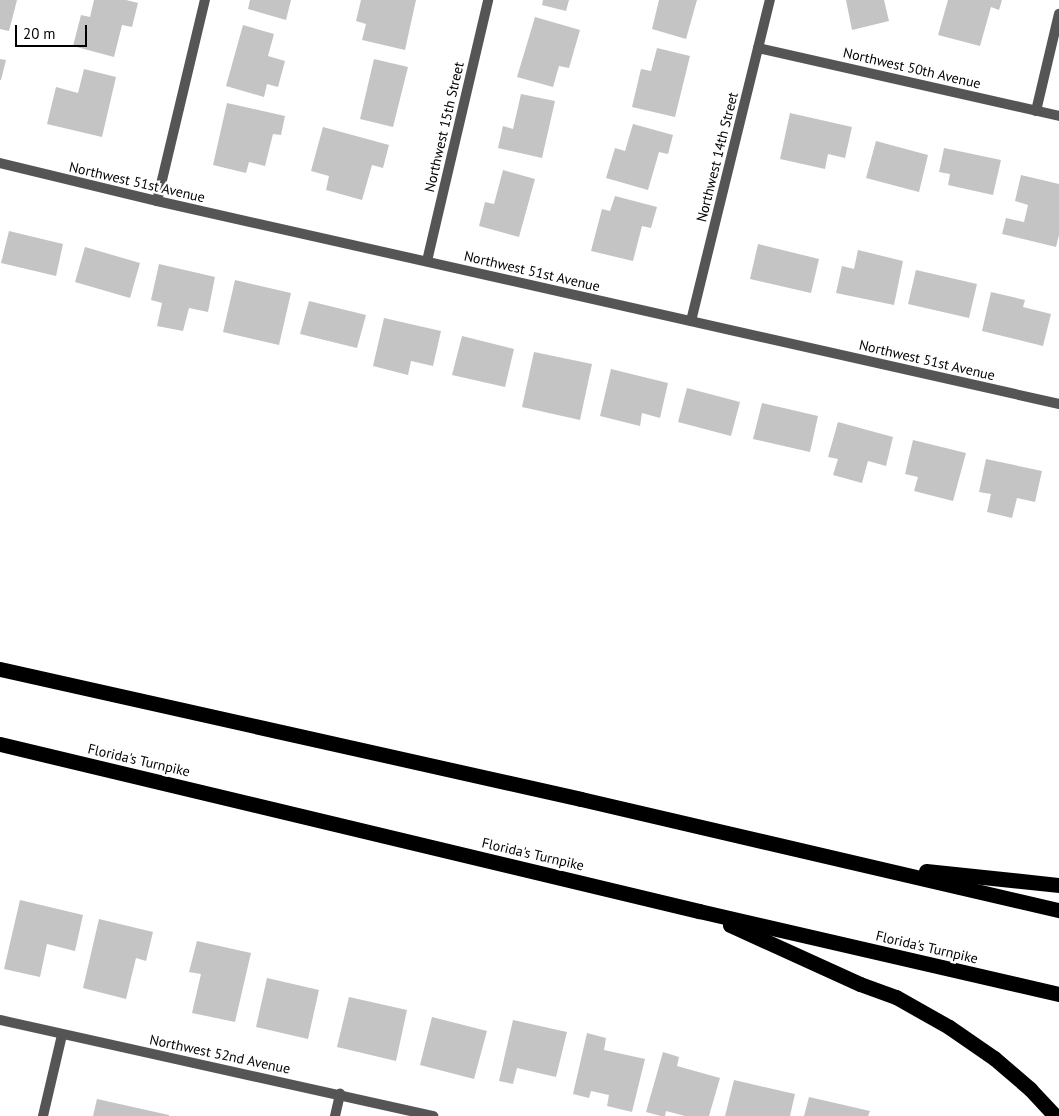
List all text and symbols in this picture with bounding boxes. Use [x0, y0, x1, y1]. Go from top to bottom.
scale bar [18, 15, 90, 47]
text: 20 m [23, 24, 56, 43]
street label: Northwest 50th Avenue [841, 44, 983, 92]
street label: Northwest 15th Street [421, 60, 467, 194]
street label: Northwest 14th Street [693, 90, 741, 224]
street label: Northwest 51st Avenue [67, 158, 207, 206]
street label: Northwest 51st Avenue [462, 247, 602, 295]
street label: Northwest 51st Avenue [857, 336, 997, 384]
street label: Florida's Turnpike [86, 740, 192, 780]
street label: Florida's Turnpike [480, 834, 586, 874]
street label: Florida's Turnpike [874, 927, 980, 967]
street label: Northwest 52nd Avenue [148, 1031, 292, 1077]

